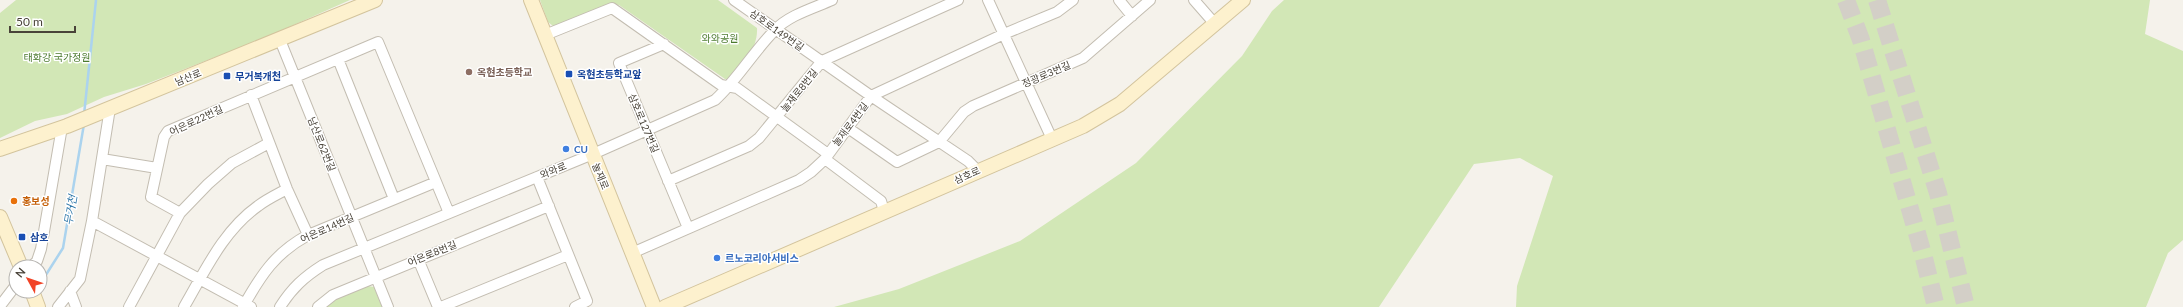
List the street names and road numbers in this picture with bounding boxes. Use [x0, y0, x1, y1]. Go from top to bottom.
street label: 삼호로149번길 [748, 7, 806, 53]
street label: 정광로3번길 [1020, 58, 1072, 90]
street label: 남산로 [173, 66, 203, 88]
street label: 눌재로8번길 [778, 66, 820, 114]
street label: 삼호로127번길 [626, 91, 662, 155]
street label: 눌재로4번길 [830, 100, 870, 148]
street label: 어은로22번길 [167, 102, 225, 138]
street label: 남산로62번길 [306, 115, 338, 173]
street label: 와와로 [538, 159, 568, 181]
street label: 눌재로 [590, 161, 612, 191]
street label: 삼호로 [952, 164, 982, 186]
street label: 어은로14번길 [298, 211, 356, 245]
street label: 어은로8번길 [406, 238, 458, 268]

